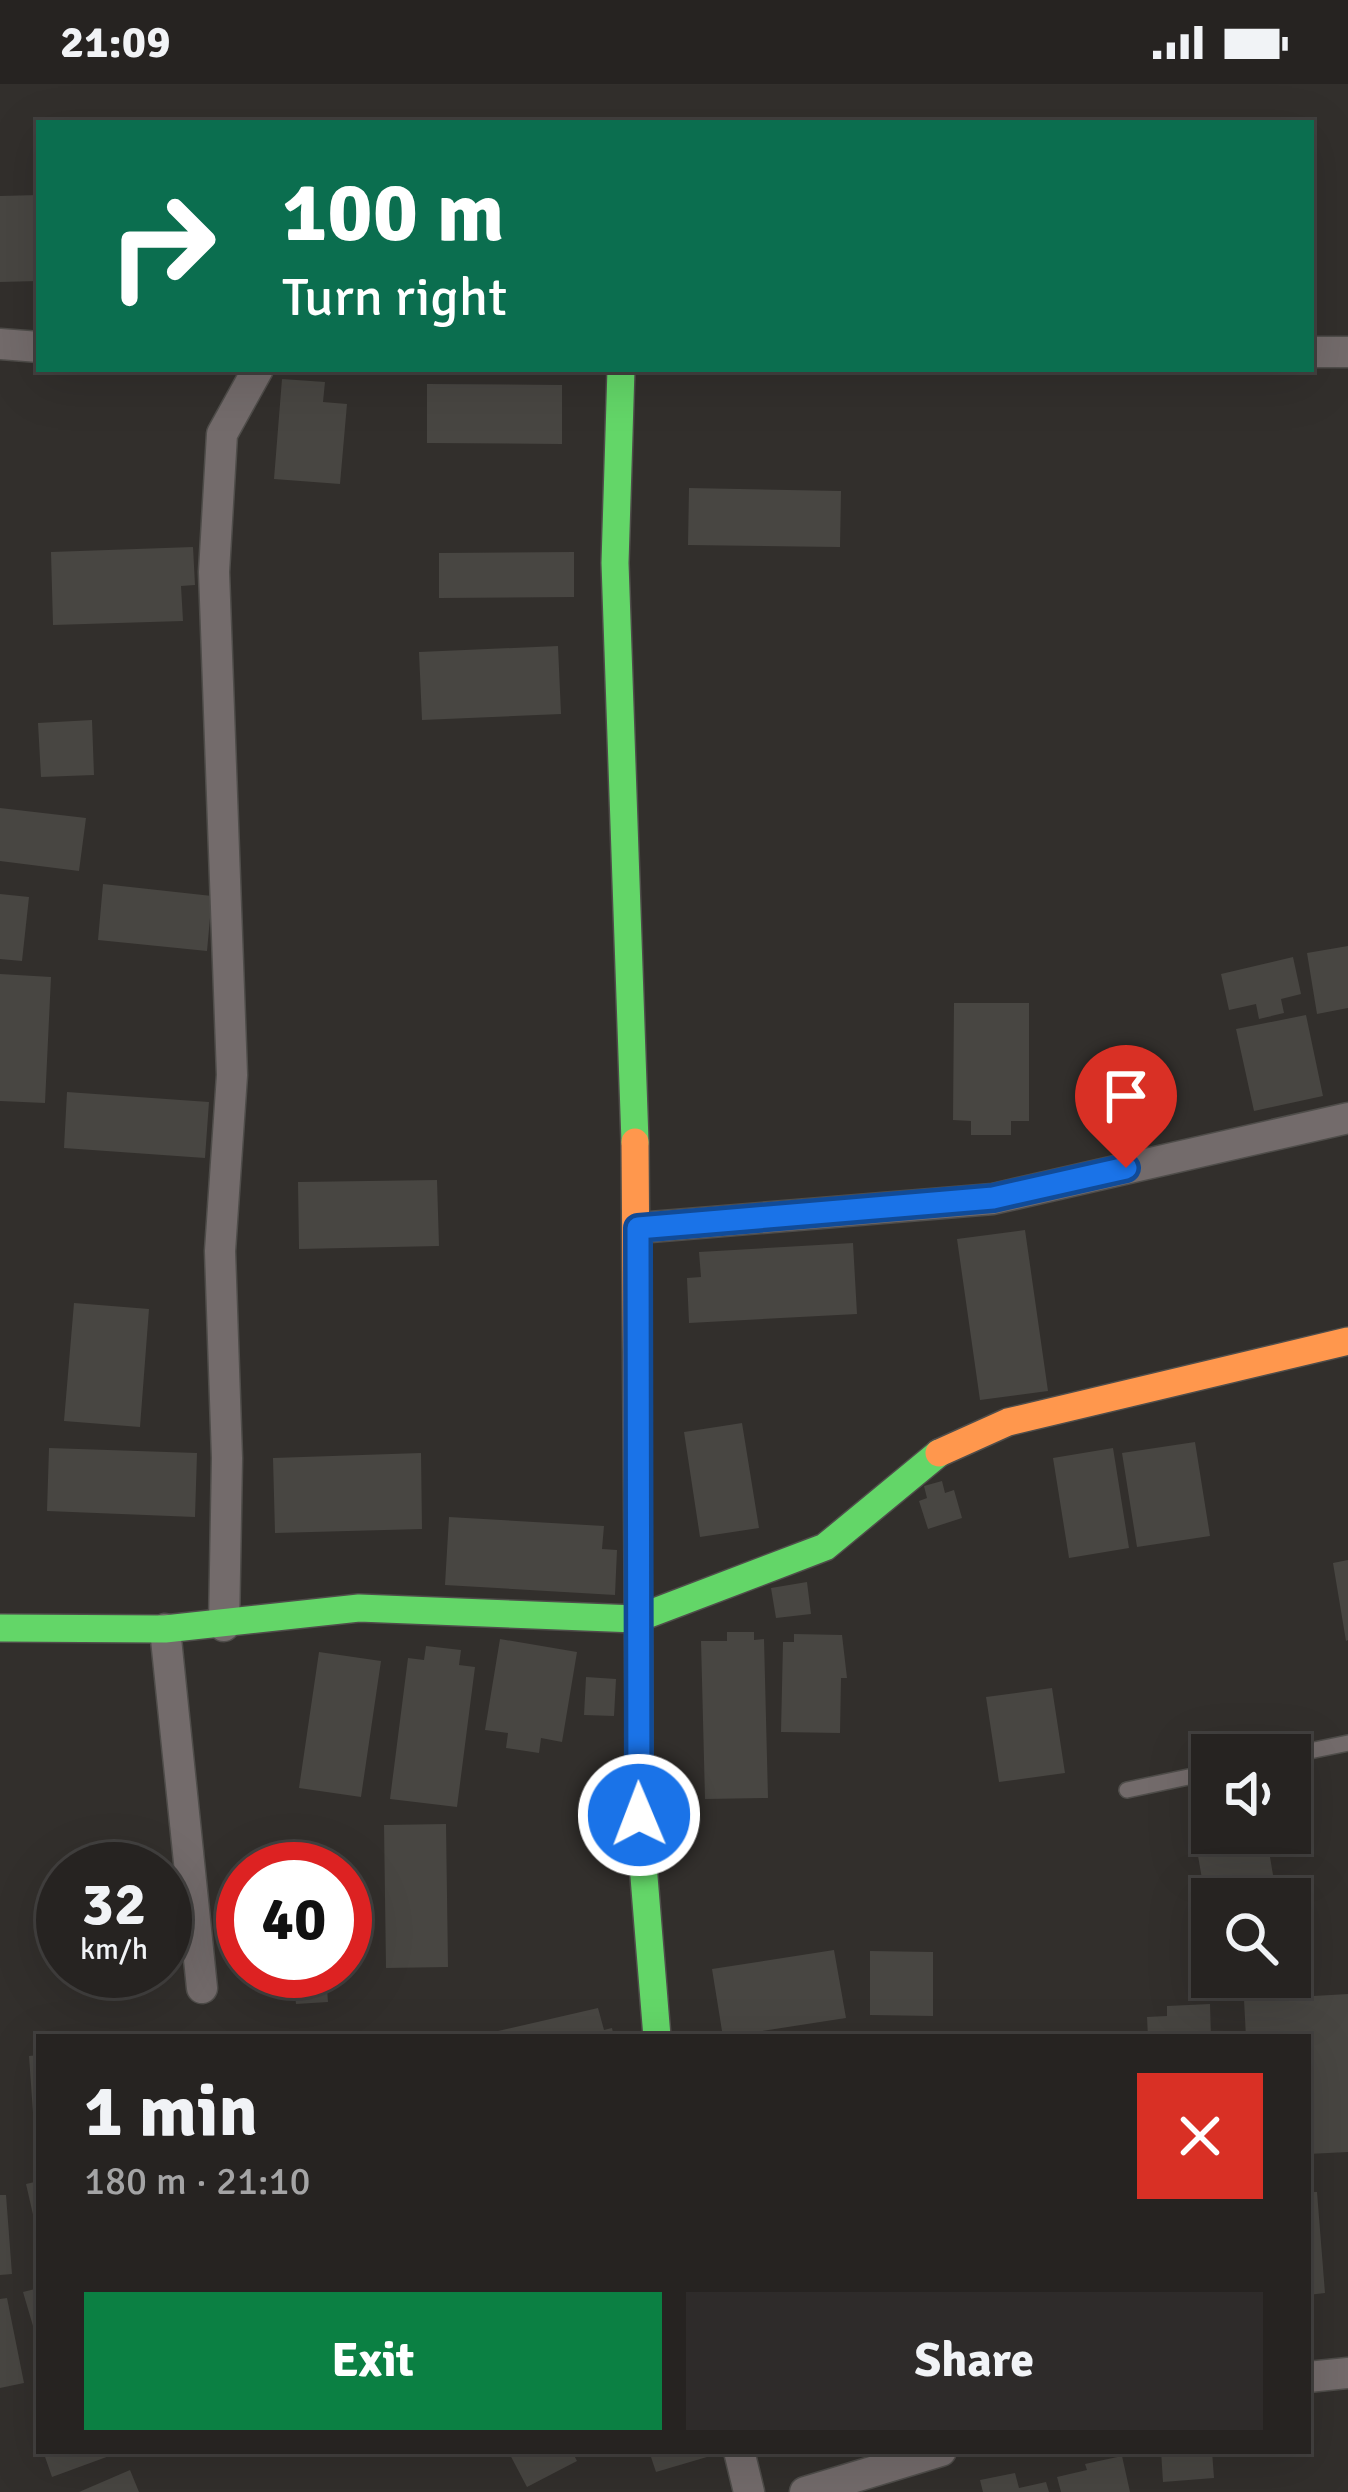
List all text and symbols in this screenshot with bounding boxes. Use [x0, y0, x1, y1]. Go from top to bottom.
text: 21:09 [60, 15, 170, 70]
text: 100 m [282, 161, 504, 265]
icon: right [84, 168, 240, 324]
text: Turn right [282, 264, 507, 331]
pin [1075, 1045, 1177, 1168]
icon: arrive [1093, 1063, 1159, 1129]
map controls [1191, 1734, 1311, 1998]
button: sound [1191, 1734, 1311, 1854]
position arrow [576, 1752, 702, 1878]
speed limit sign: 40 [216, 1842, 372, 1998]
text: 32 [82, 1868, 146, 1942]
button: search [1191, 1878, 1311, 1998]
text: km/h [80, 1931, 148, 1968]
text: 1 min [84, 2067, 258, 2156]
button: close [1137, 2073, 1263, 2199]
text: 180 m · 21:10 [84, 2157, 311, 2205]
button: Exit [84, 2292, 662, 2430]
button: Share [686, 2292, 1263, 2430]

